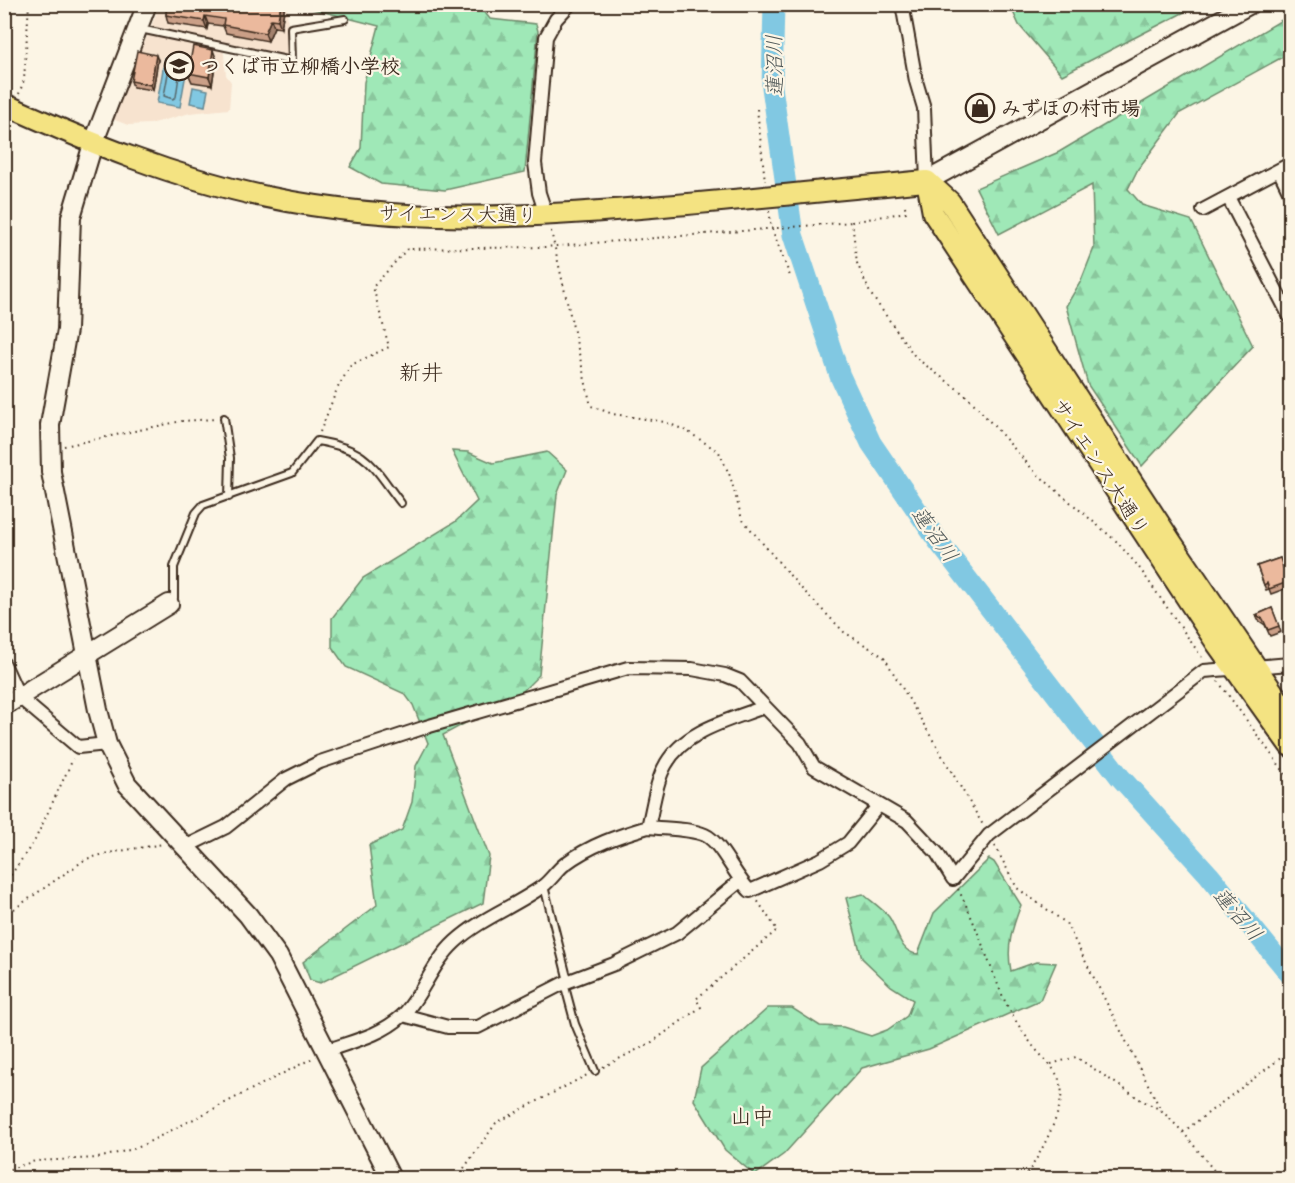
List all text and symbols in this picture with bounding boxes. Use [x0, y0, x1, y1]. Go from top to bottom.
water label: 蓮沼川 [761, 34, 787, 98]
school or university icon: つくば市立柳橋小学校 [163, 50, 195, 82]
place label: つくば市立柳橋小学校 [200, 54, 400, 78]
shop icon: みずほの村市場 [964, 92, 996, 124]
place label: みずほの村市場 [1001, 96, 1141, 120]
street label: サイエンス大通り [378, 201, 538, 227]
district label: 新井 [399, 359, 443, 386]
street label: サイエンス大通り [1048, 394, 1154, 540]
water label: 蓮沼川 [906, 501, 964, 567]
water label: 蓮沼川 [1208, 882, 1268, 946]
district label: 山中 [730, 1103, 774, 1130]

